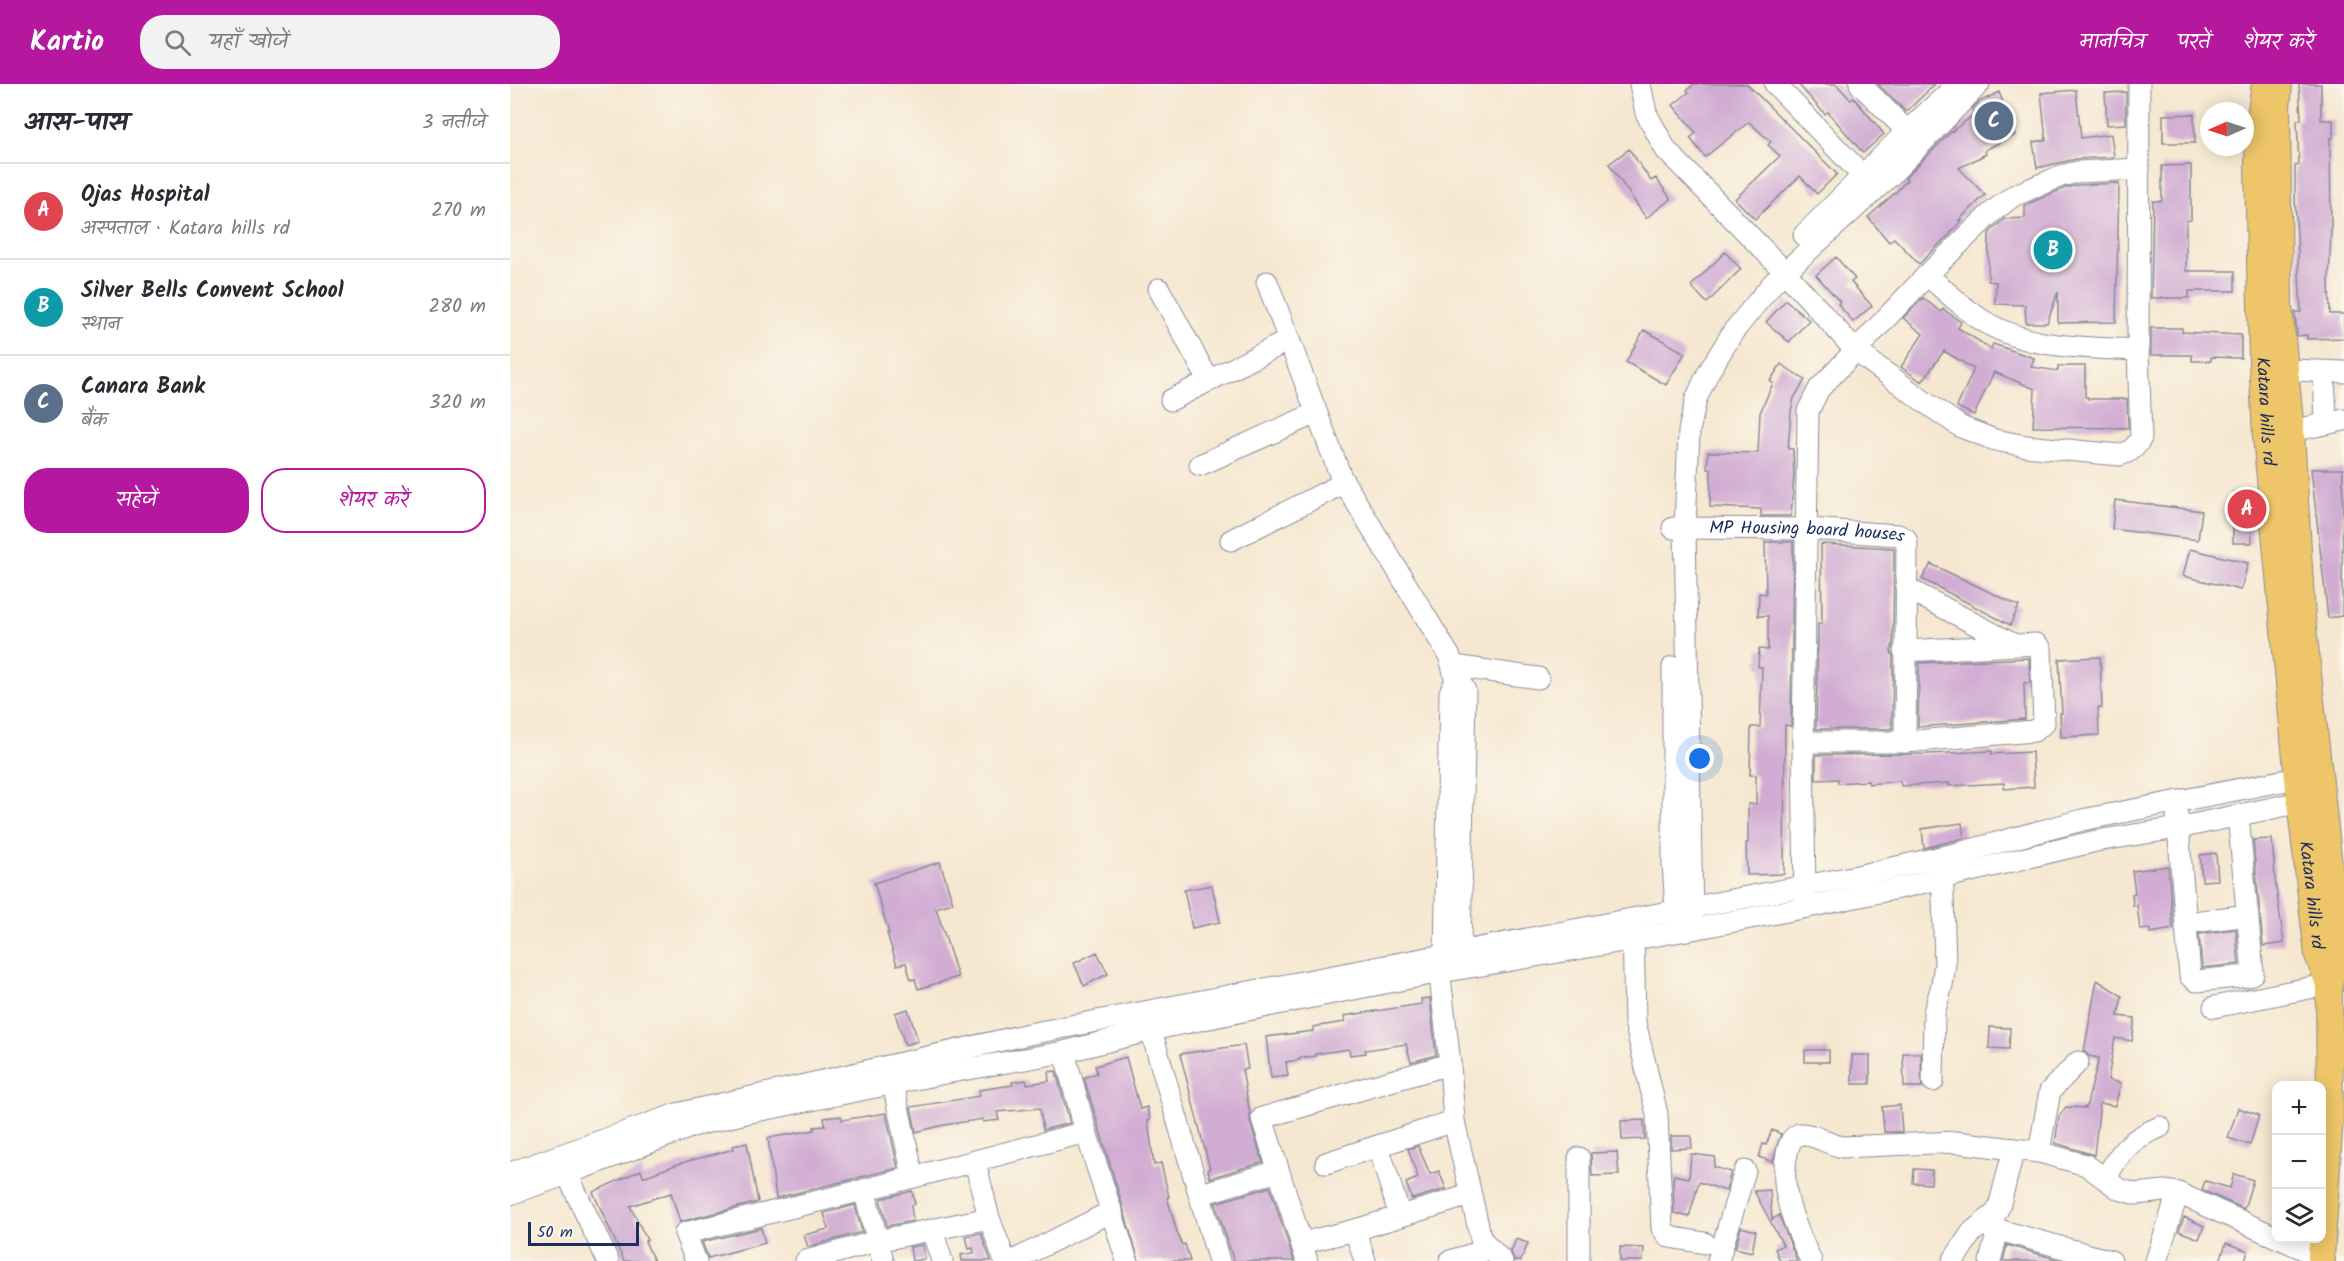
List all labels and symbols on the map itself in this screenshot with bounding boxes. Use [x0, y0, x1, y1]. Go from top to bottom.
pin: C [1974, 99, 2014, 144]
north arrow [2200, 102, 2254, 156]
pin: B [2034, 228, 2072, 272]
street label: Katara hills rd [2247, 356, 2283, 468]
pin: A [2228, 486, 2266, 532]
street label: MP Housing board houses [1709, 514, 1910, 551]
your location [1685, 744, 1714, 773]
street label: Katara hills rd [2290, 839, 2332, 952]
scale bar [528, 1219, 639, 1246]

